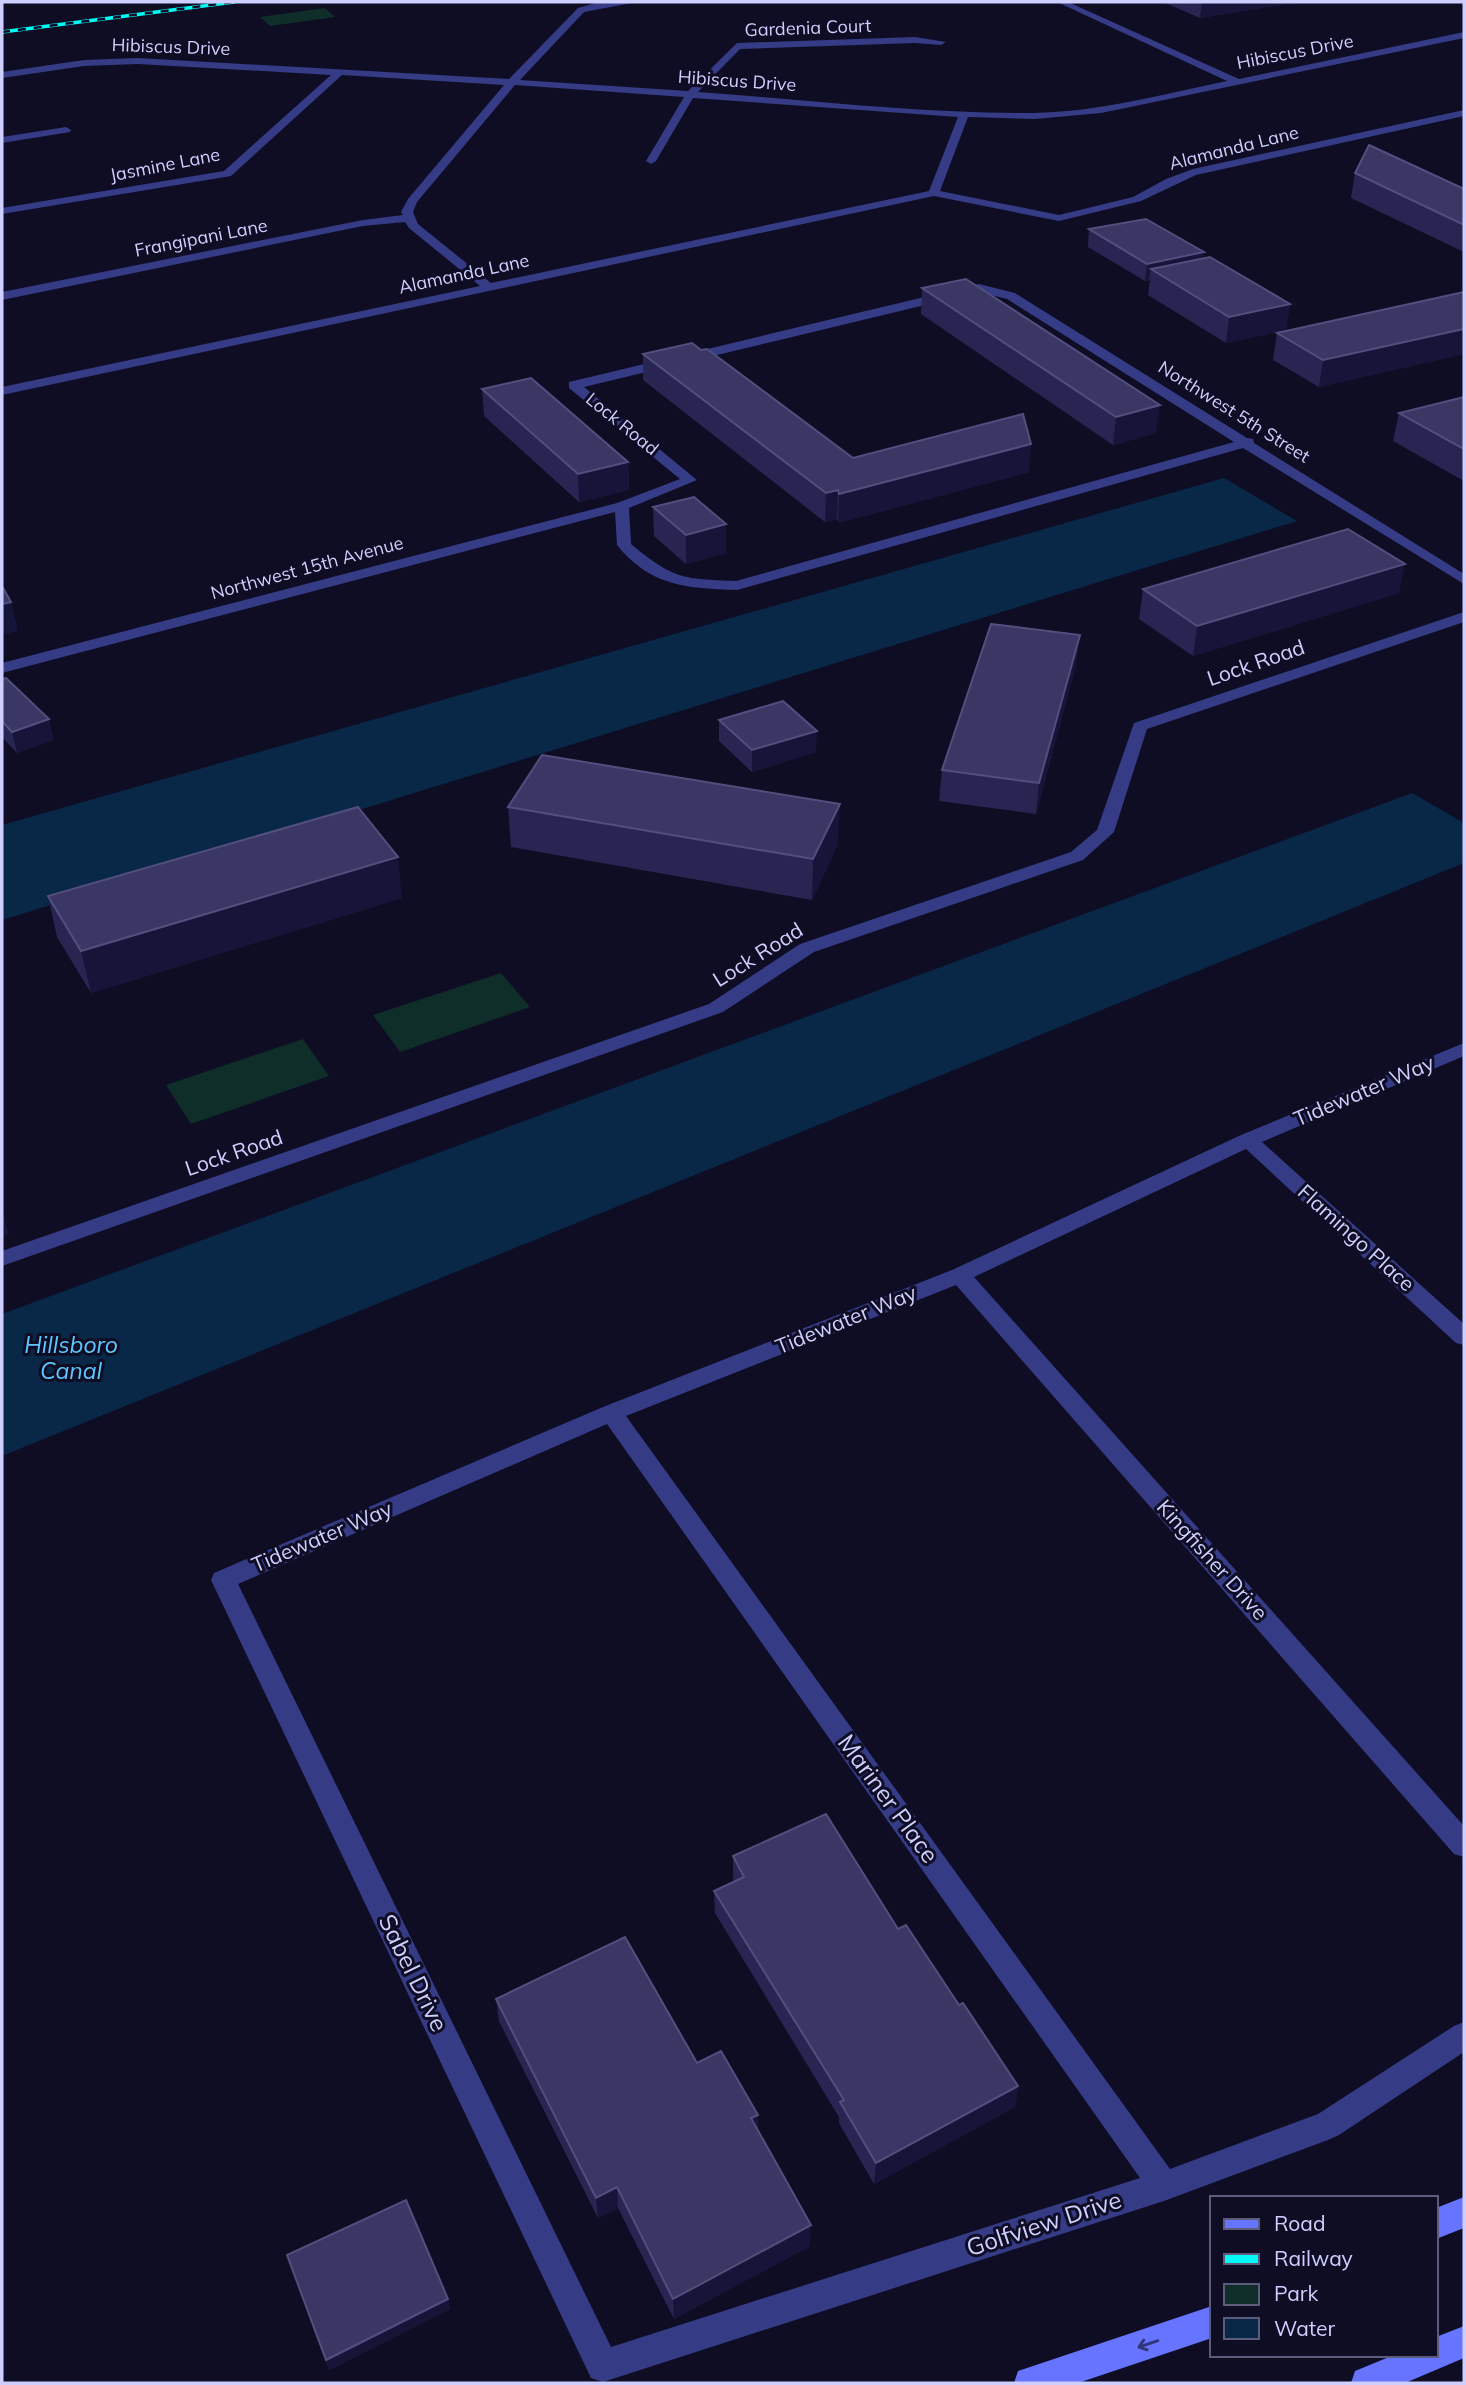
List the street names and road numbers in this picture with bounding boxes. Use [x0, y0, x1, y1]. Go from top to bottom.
street label: Gardenia Court [744, 14, 872, 41]
street label: Hibiscus Drive [1235, 29, 1355, 74]
street label: Hibiscus Drive [111, 33, 231, 60]
street label: Hibiscus Drive [677, 65, 797, 96]
street label: Alamanda Lane [1167, 120, 1301, 175]
street label: Jasmine Lane [108, 143, 222, 186]
street label: Frangipani Lane [132, 213, 269, 262]
street label: Alamanda Lane [397, 248, 531, 299]
street label: Northwest 5th Street [1154, 356, 1314, 468]
street label: Lock Road [581, 387, 663, 460]
street label: Northwest 15th Avenue [208, 531, 406, 604]
street label: Lock Road [1203, 633, 1308, 691]
street label: Lock Road [708, 916, 807, 992]
street label: Tidewater Way [1290, 1049, 1438, 1131]
street label: Lock Road [181, 1123, 286, 1181]
street label: Flamingo Place [1293, 1178, 1420, 1296]
street label: Tidewater Way [771, 1279, 920, 1359]
street label: Kingfisher Drive [1152, 1494, 1274, 1625]
street label: Tidewater Way [248, 1495, 396, 1577]
street label: Mariner Place [832, 1728, 946, 1869]
street label: Sabel Drive [373, 1909, 455, 2036]
street label: Golfview Drive [962, 2184, 1125, 2262]

